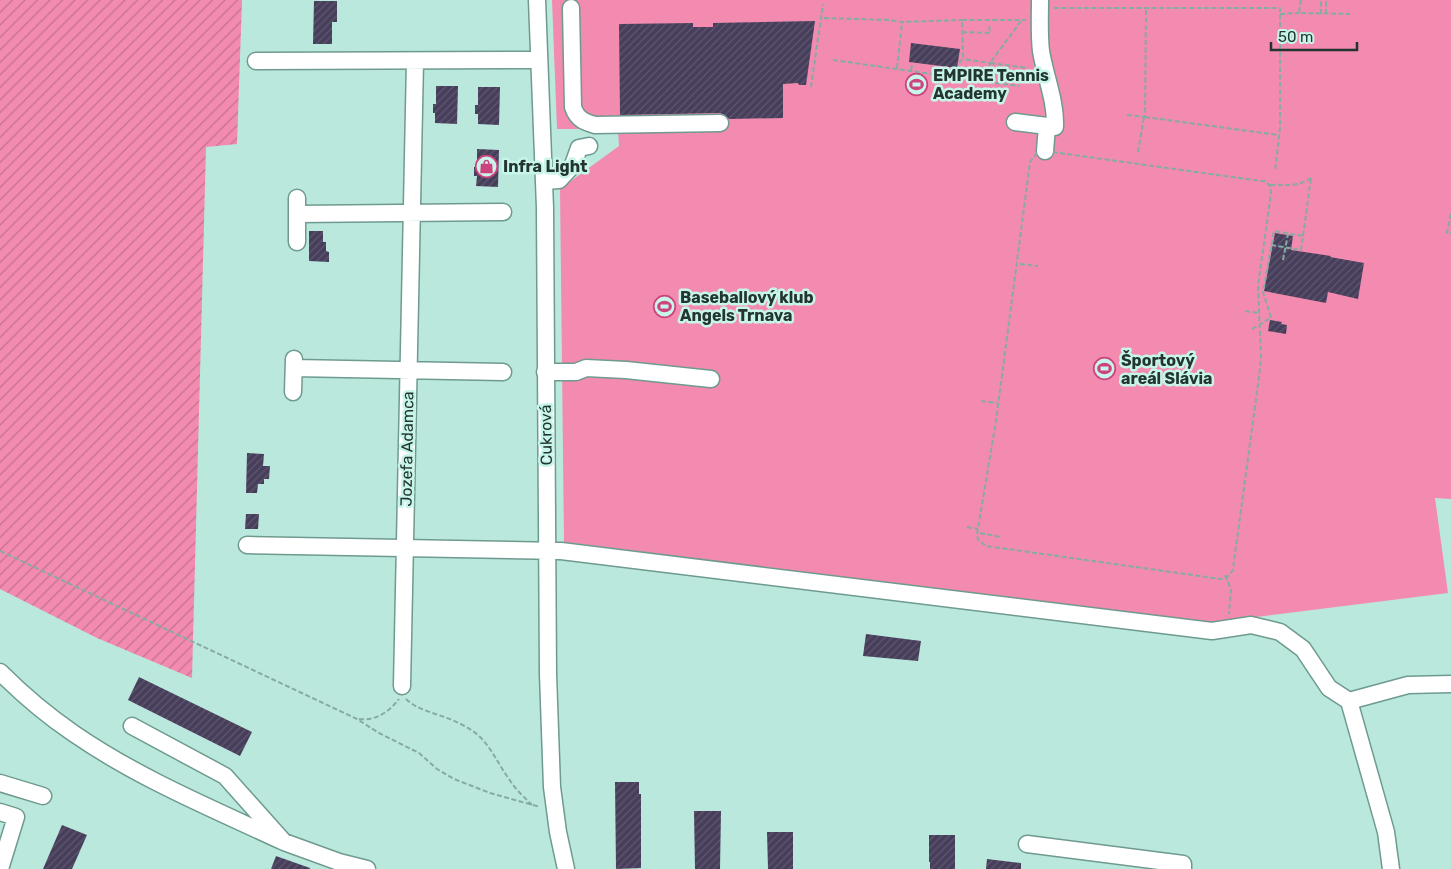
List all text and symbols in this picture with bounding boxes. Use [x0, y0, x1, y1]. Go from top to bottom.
scale bar [1271, 20, 1357, 52]
text: 50 m [1278, 28, 1313, 46]
place label: EMPIRE Tennis Academy [933, 66, 1049, 103]
sports icon: EMPIRE Tennis Academy [905, 72, 929, 96]
shop icon: Infra Light [475, 154, 499, 178]
place label: Infra Light [503, 157, 588, 176]
place label: Baseballový klub Angels Trnava [680, 288, 814, 325]
sports icon: Baseballový klub Angels Trnava [652, 294, 676, 318]
place label: Športový areál Slávia [1121, 350, 1212, 388]
sports icon: Športový areál Slávia [1093, 357, 1117, 381]
street label: Jozefa Adamca [396, 391, 418, 507]
street label: Cukrová [536, 404, 556, 466]

